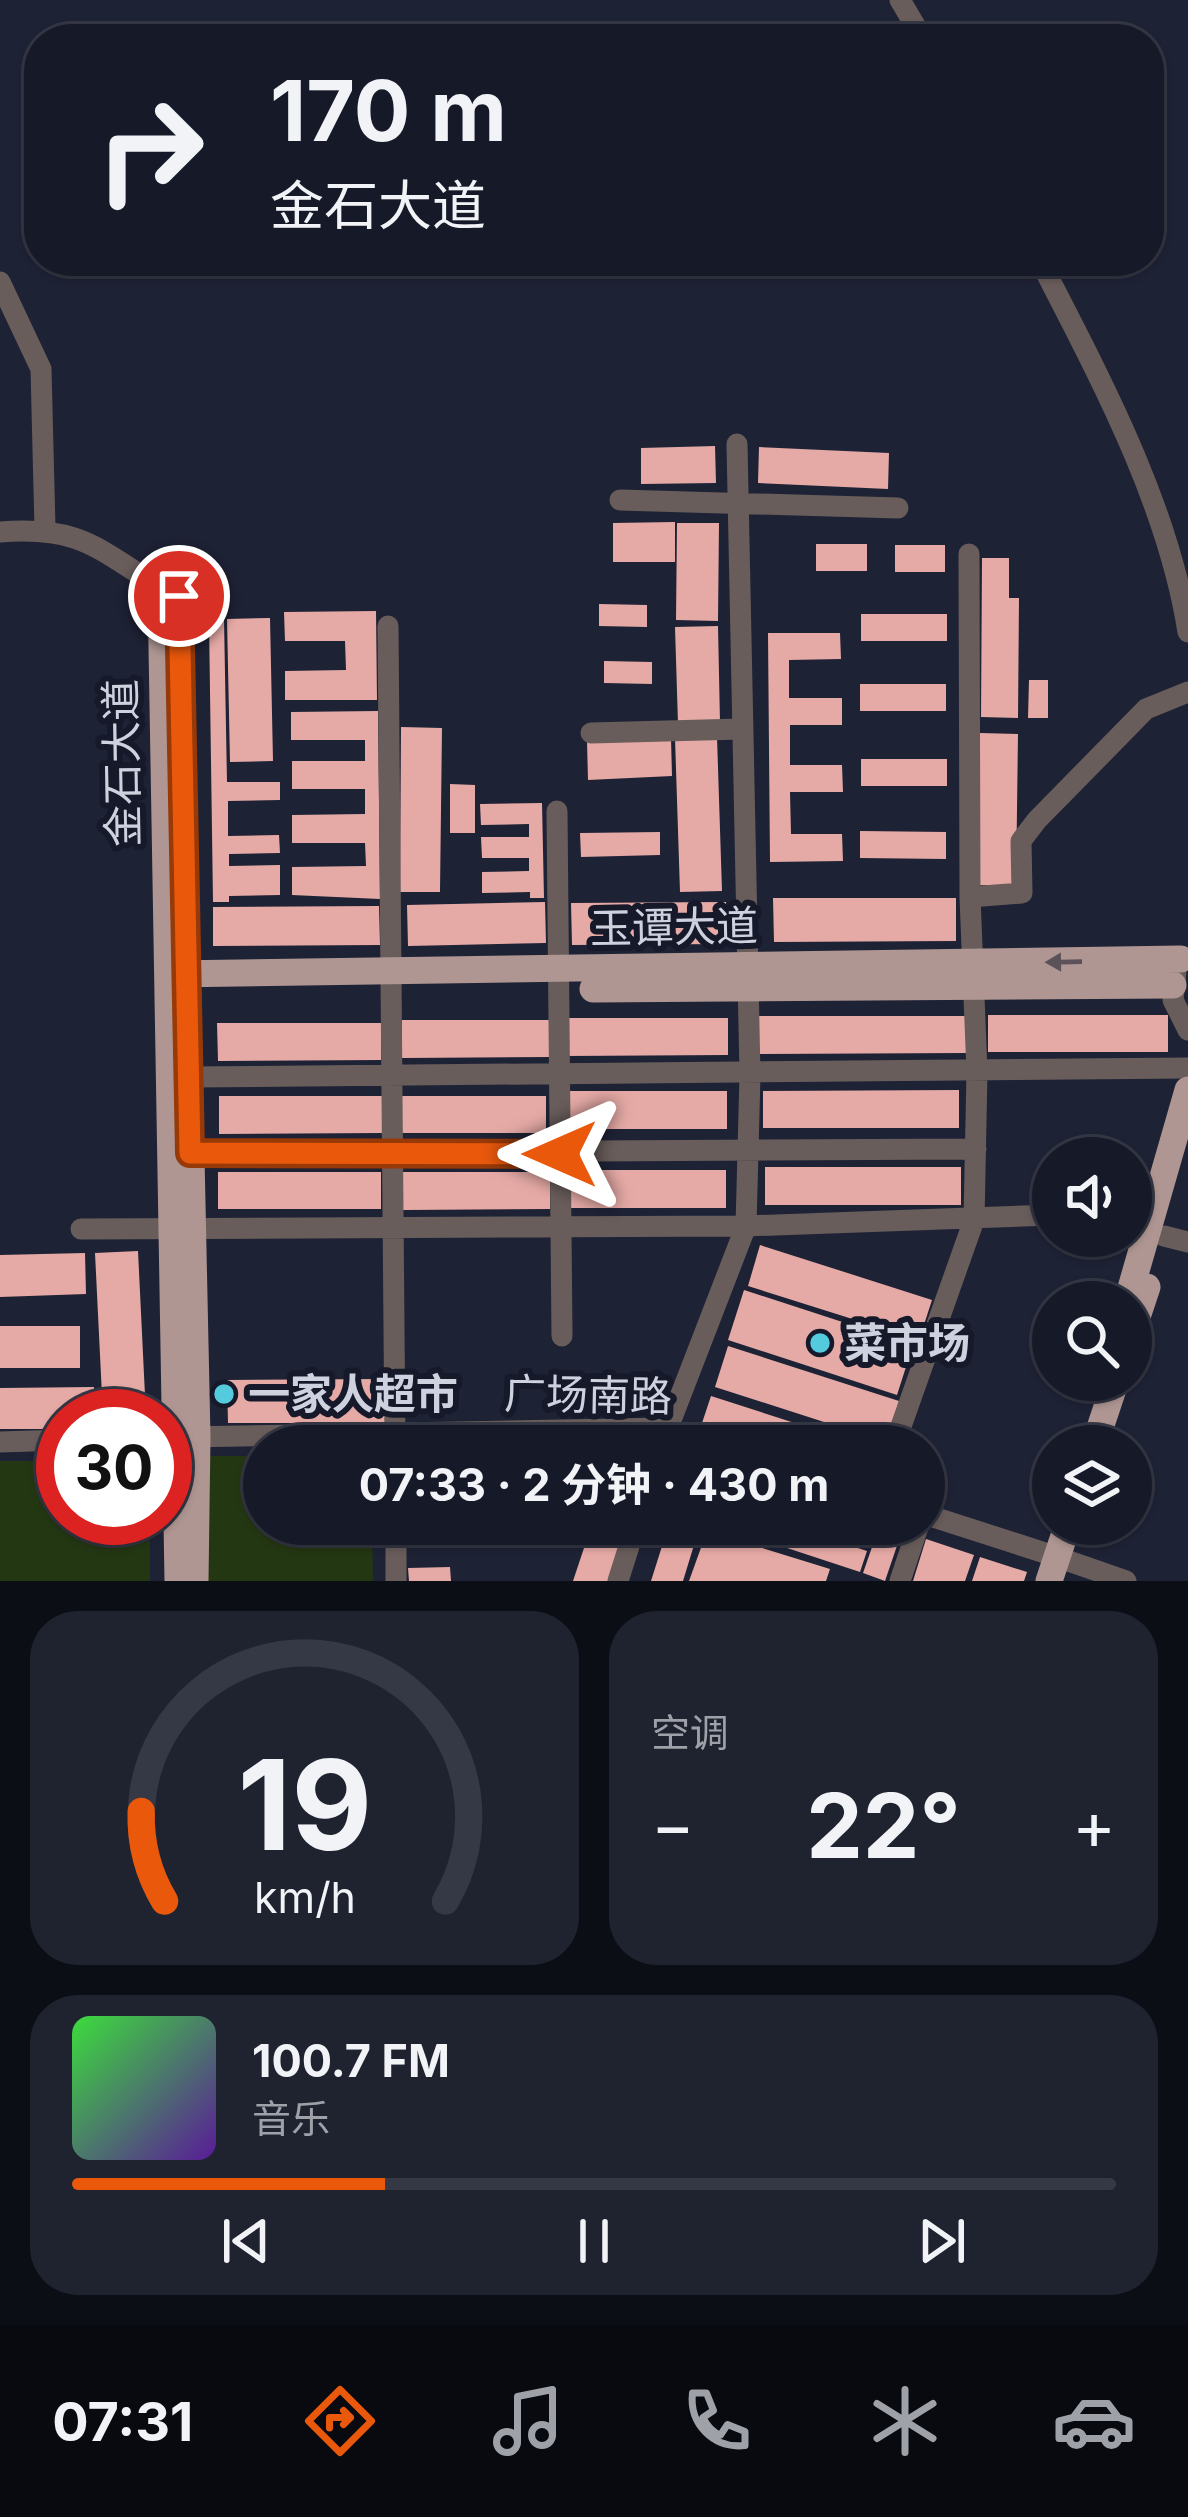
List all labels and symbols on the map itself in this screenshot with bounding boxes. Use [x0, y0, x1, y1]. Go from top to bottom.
pin [128, 545, 230, 647]
street label: 金石大道 [95, 679, 148, 847]
street label: 玉谭大道 [590, 900, 758, 953]
one-way arrow [1044, 952, 1082, 971]
position arrow [497, 1091, 623, 1217]
place label: 菜市场 [844, 1317, 970, 1368]
marker: 菜市场 [807, 1330, 833, 1356]
place label: 一家人超市 [248, 1368, 458, 1419]
street label: 广场南路 [504, 1368, 672, 1421]
marker: 一家人超市 [211, 1381, 237, 1407]
speed limit sign: 30 [36, 1389, 192, 1545]

